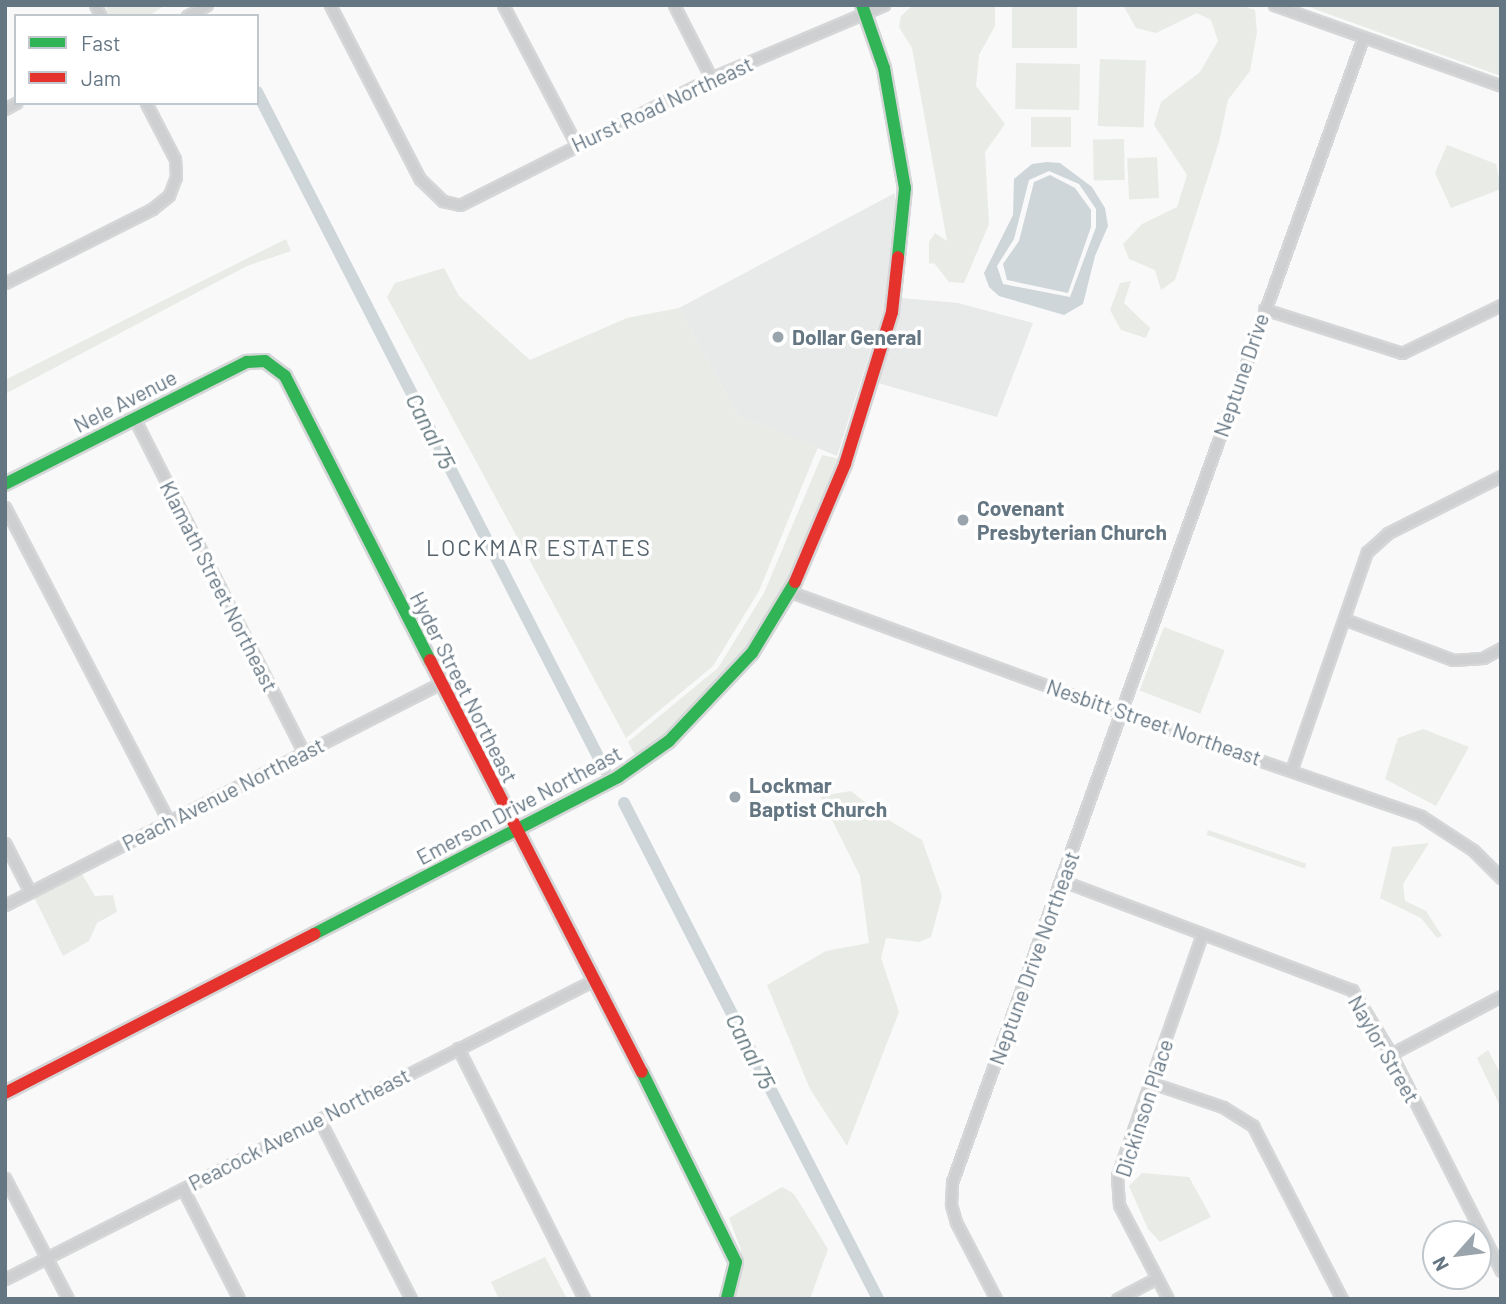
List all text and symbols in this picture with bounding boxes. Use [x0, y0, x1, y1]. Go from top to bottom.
legend [14, 14, 259, 105]
text: Fast [81, 30, 121, 55]
street label: Hurst Road Northeast [567, 51, 757, 157]
text: Jam [81, 65, 121, 90]
street label: Neptune Drive [1208, 310, 1274, 440]
place label: Dollar General [792, 324, 922, 350]
marker: Dollar General [770, 329, 786, 345]
street label: Nele Avenue [69, 364, 181, 438]
water label: Canal 75 [400, 389, 462, 473]
street label: Klamath Street Northeast [155, 476, 283, 696]
place label: Covenant Presbyterian Church [977, 495, 1167, 545]
marker: Covenant Presbyterian Church [955, 512, 971, 528]
district label: LOCKMAR ESTATES [428, 533, 650, 561]
street label: Hyder Street Northeast [405, 587, 523, 787]
street label: Nesbitt Street Northeast [1043, 673, 1265, 771]
street label: Peach Avenue Northeast [118, 732, 328, 856]
street label: Emerson Drive Northeast [412, 740, 626, 870]
place label: Lockmar Baptist Church [749, 772, 887, 822]
marker: Lockmar Baptist Church [727, 789, 743, 805]
street label: Neptune Drive Northeast [984, 848, 1084, 1068]
street label: Naylor Street [1343, 991, 1425, 1107]
water label: Canal 75 [720, 1009, 782, 1093]
street label: Dickinson Place [1110, 1036, 1178, 1180]
street label: Peacock Avenue Northeast [184, 1062, 414, 1196]
north arrow [1422, 1220, 1492, 1290]
text: N [1427, 1253, 1453, 1275]

